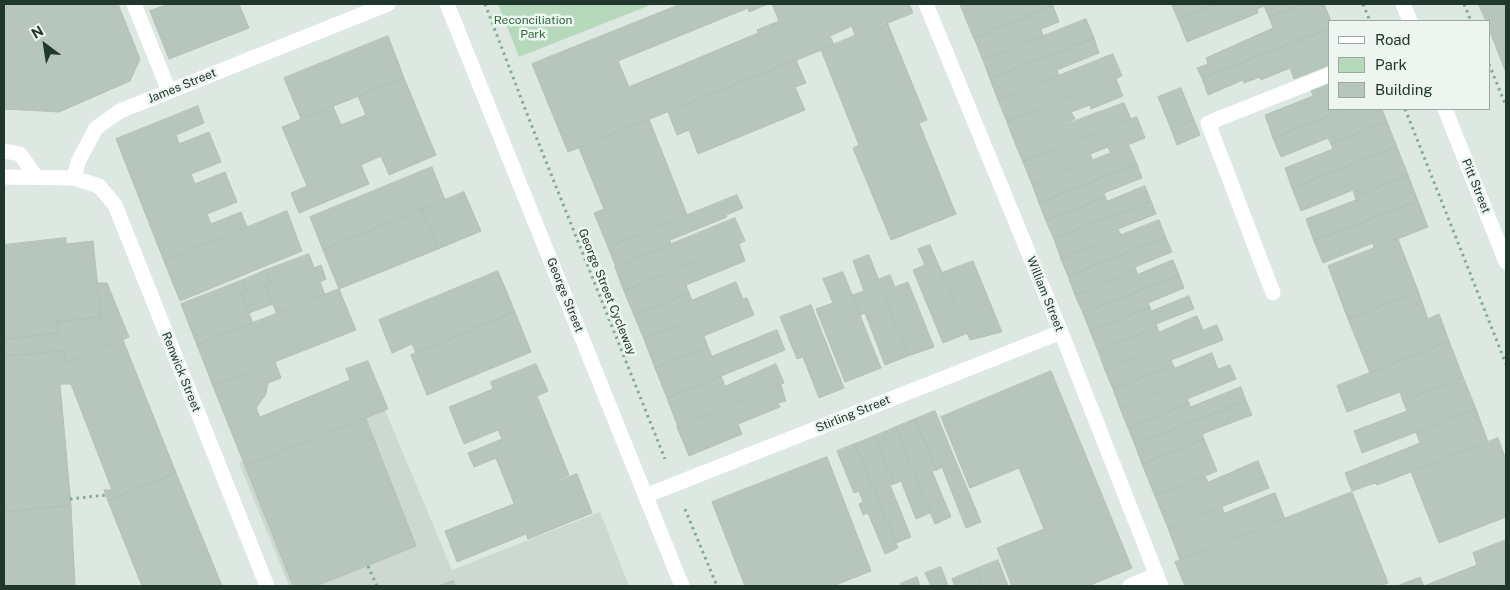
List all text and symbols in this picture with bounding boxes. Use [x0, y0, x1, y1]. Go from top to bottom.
park label: Reconciliation Park [494, 13, 572, 41]
north arrow [20, 20, 70, 70]
legend [1328, 20, 1490, 110]
text: N [28, 22, 46, 42]
text: Road [1375, 31, 1411, 48]
text: Park [1375, 56, 1407, 73]
street label: James Street [146, 66, 218, 106]
text: Building [1375, 81, 1433, 98]
street label: Pitt Street [1459, 157, 1493, 215]
street label: George Street Cycleway [575, 227, 639, 357]
street label: William Street [1023, 254, 1067, 334]
street label: George Street [544, 256, 586, 334]
street label: Renwick Street [158, 330, 204, 414]
street label: Stirling Street [814, 392, 892, 436]

